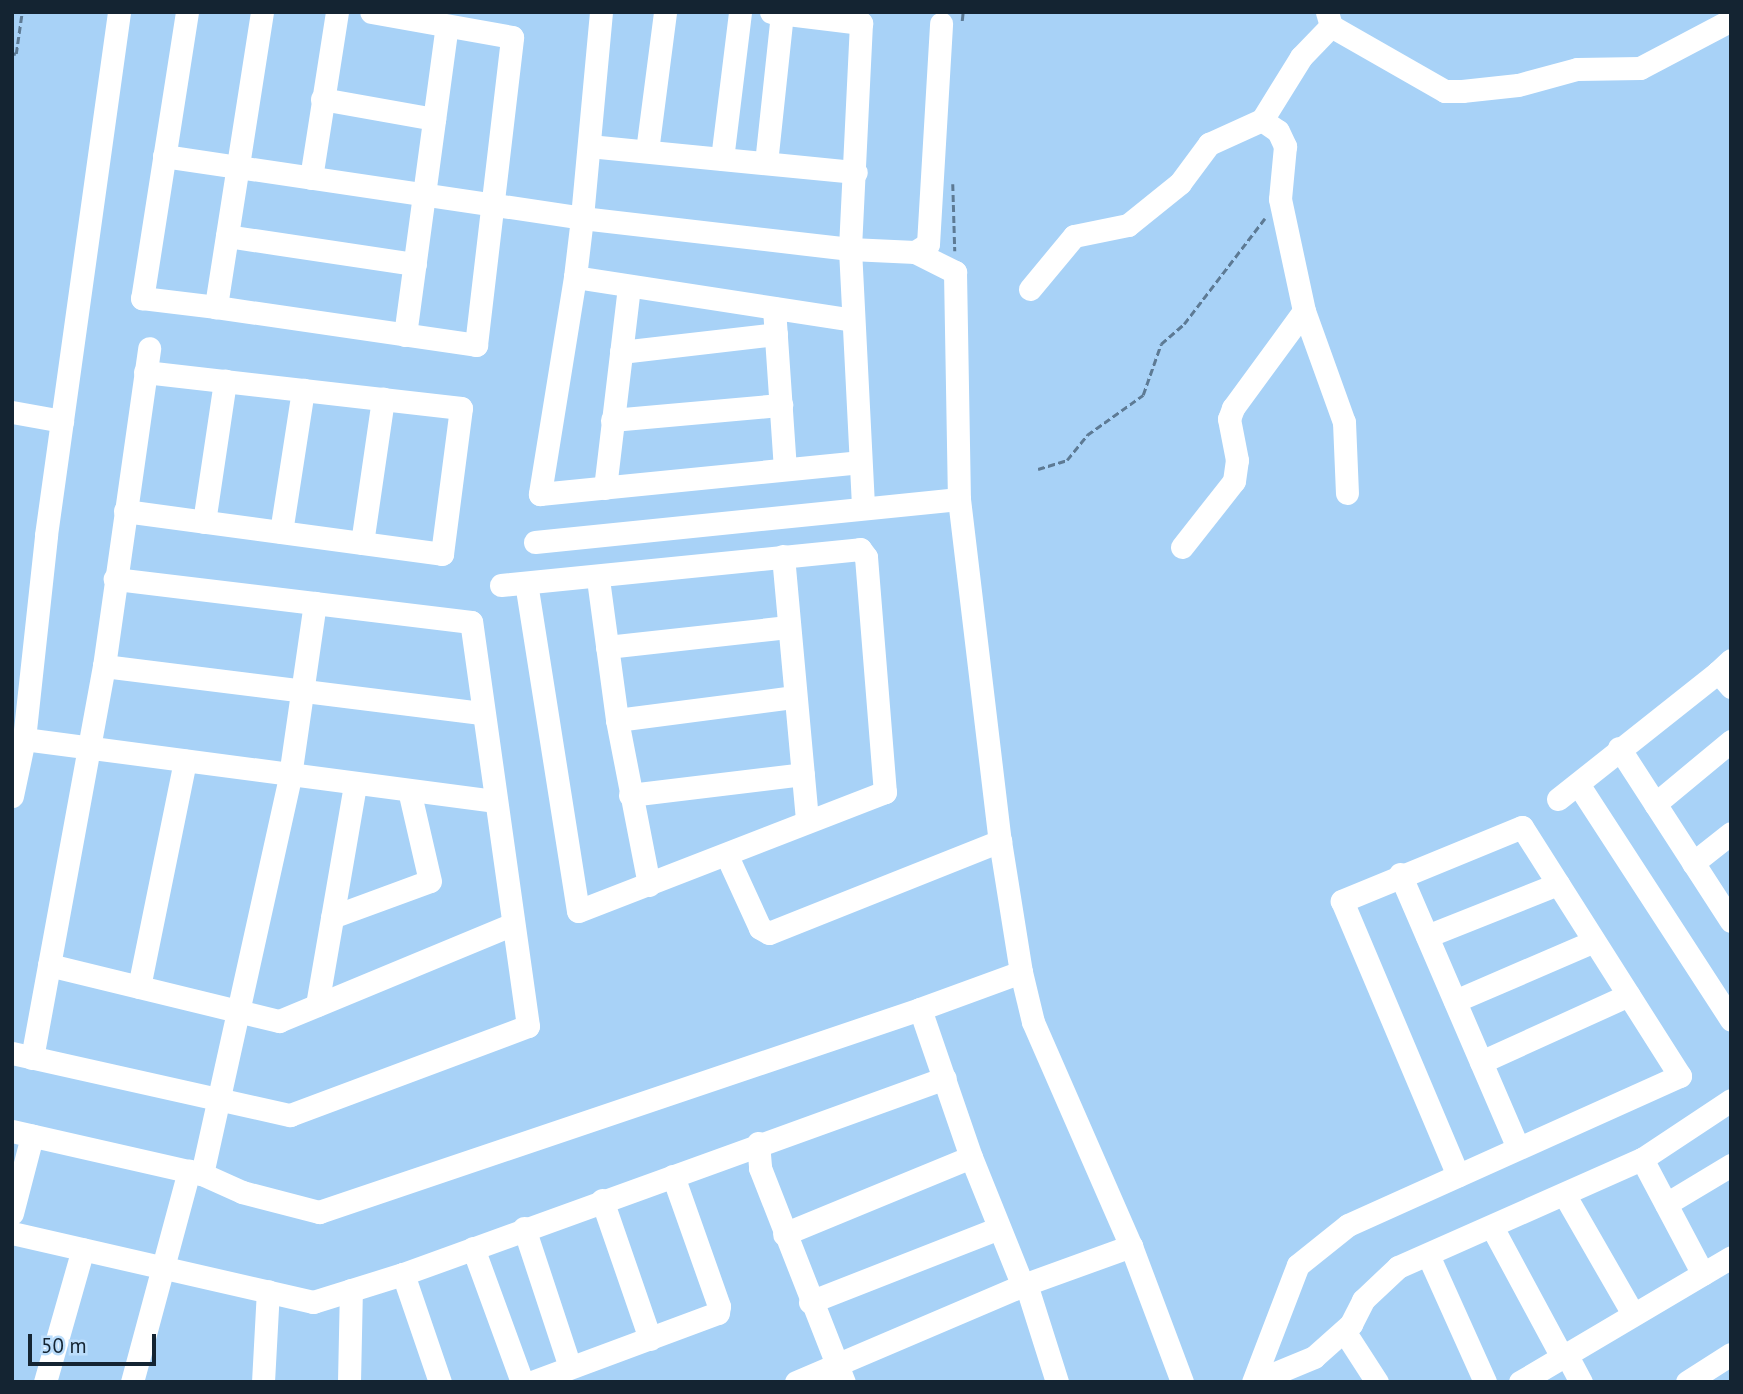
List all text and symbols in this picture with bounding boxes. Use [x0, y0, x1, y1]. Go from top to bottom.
scale bar [32, 1320, 159, 1364]
text: 50 m [41, 1332, 87, 1359]

